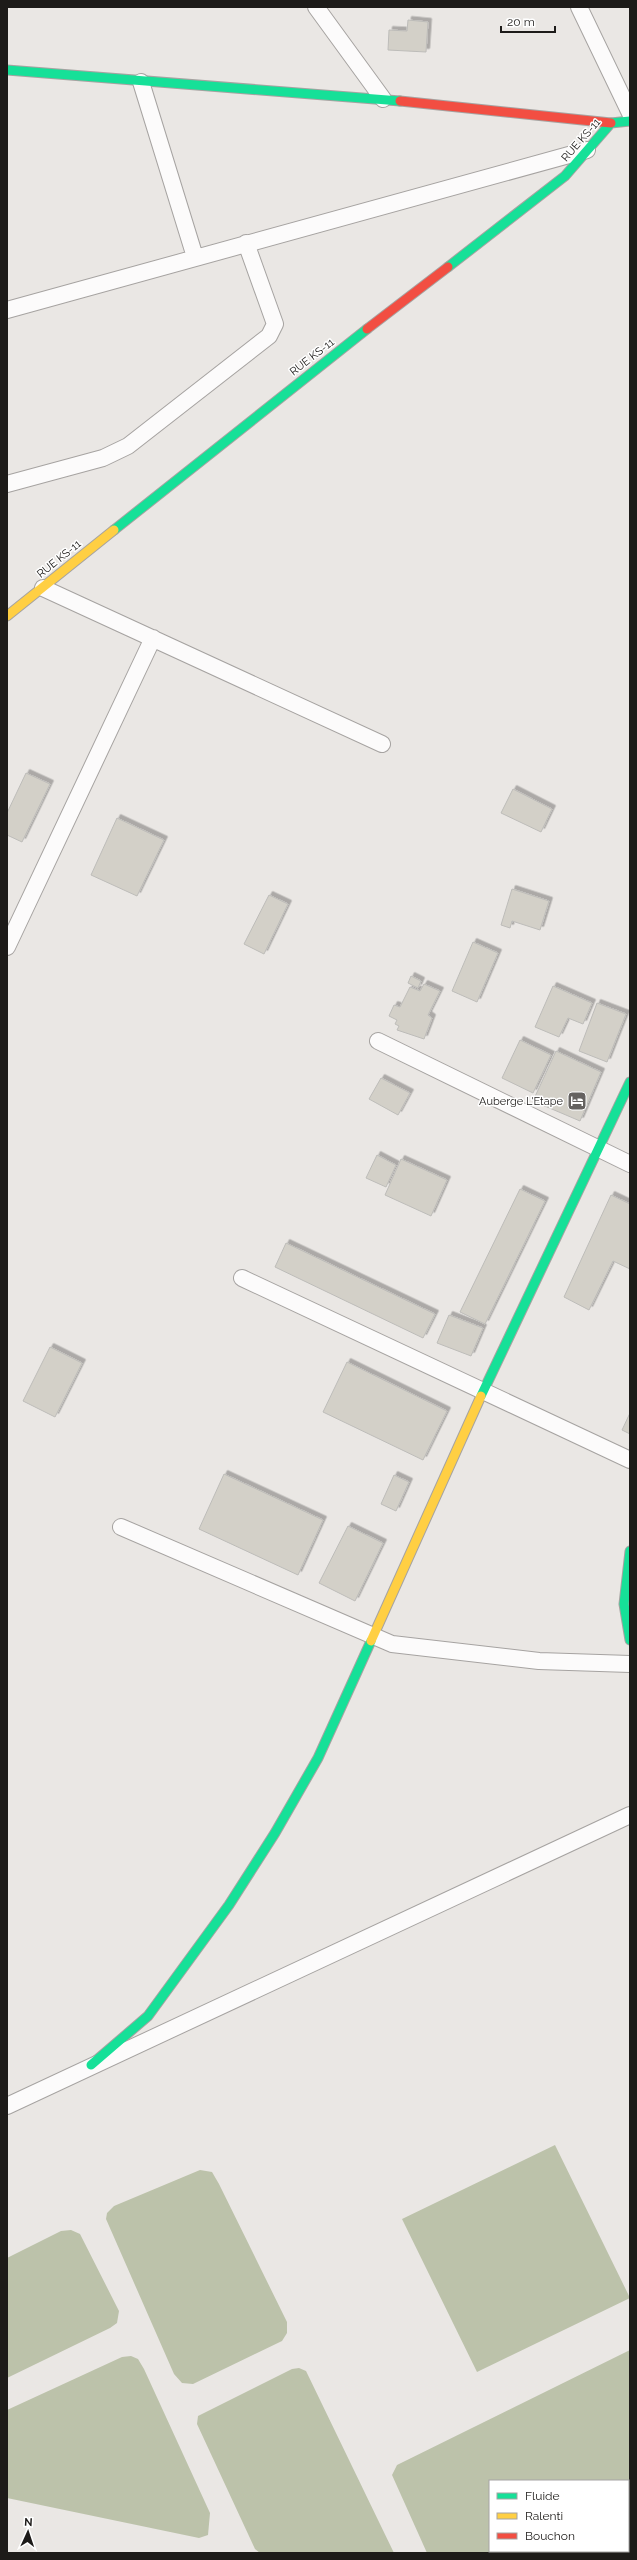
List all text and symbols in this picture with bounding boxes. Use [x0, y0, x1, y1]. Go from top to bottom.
scale bar [501, 8, 555, 34]
text: 20 m [507, 15, 535, 29]
street label: RUE KS-11 [559, 116, 603, 164]
street label: RUE KS-11 [287, 335, 337, 378]
street label: RUE KS-11 [34, 537, 84, 581]
hotel icon: Auberge L'Etape [566, 1090, 588, 1112]
place label: Auberge L'Etape [479, 1095, 564, 1108]
legend [489, 2480, 629, 2552]
text: Fluide [525, 2489, 560, 2503]
text: Ralenti [525, 2509, 563, 2523]
north arrow [8, 2512, 48, 2552]
text: N [24, 2516, 33, 2529]
text: Bouchon [525, 2529, 575, 2543]

